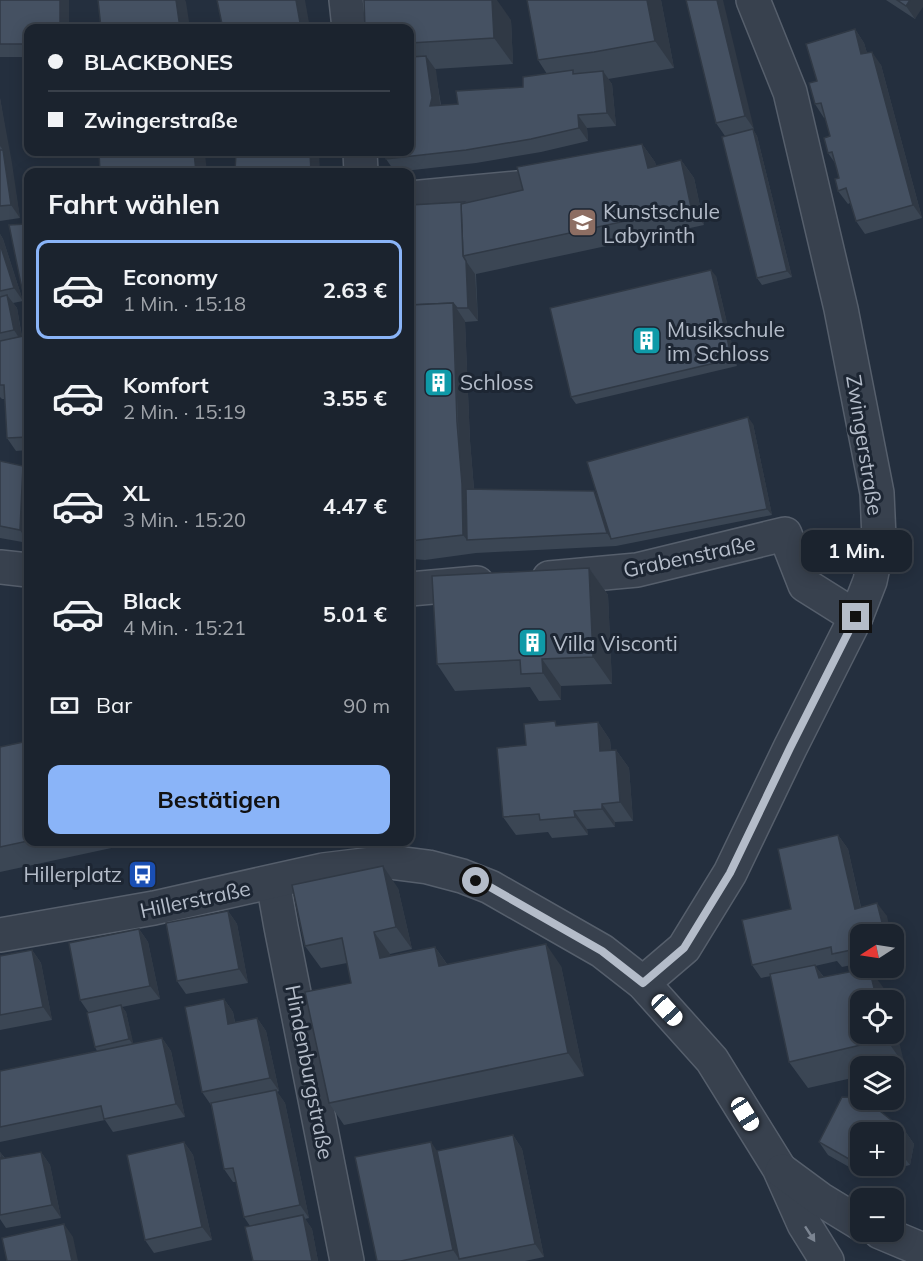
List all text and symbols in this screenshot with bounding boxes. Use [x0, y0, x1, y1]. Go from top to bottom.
text: BLACKBONES [84, 48, 233, 76]
text: Zwingerstraße [84, 106, 238, 134]
text: Fahrt wählen [48, 187, 220, 221]
place label: Kunstschule Labyrinth [603, 198, 720, 248]
school or university icon: Kunstschule Labyrinth [566, 207, 598, 239]
icon: car [51, 263, 105, 317]
text: Economy [123, 263, 218, 291]
text: 2.63 € [323, 276, 387, 304]
text: 1 Min. · 15:18 [123, 291, 246, 316]
place label: Musikschule im Schloss [667, 316, 785, 366]
building icon: Musikschule im Schloss [630, 325, 662, 357]
building icon: Schloss [423, 366, 455, 398]
place label: Schloss [460, 369, 534, 395]
icon: car [51, 371, 105, 425]
text: Komfort [123, 371, 209, 399]
street label: Zwingerstraße [841, 373, 889, 517]
text: 3.55 € [323, 384, 387, 412]
text: 2 Min. · 15:19 [123, 399, 246, 424]
icon: car [51, 479, 105, 533]
text: XL [123, 479, 150, 507]
text: 4.47 € [323, 492, 387, 520]
text: 3 Min. · 15:20 [123, 507, 246, 532]
street label: Grabenstraße [621, 529, 757, 583]
callout: 1 Min. [800, 530, 912, 572]
text: 1 Min. [828, 538, 885, 563]
icon: car [51, 587, 105, 641]
text: Black [123, 587, 181, 615]
text: 5.01 € [323, 600, 387, 628]
route end [842, 603, 869, 630]
text: 4 Min. · 15:21 [123, 615, 246, 640]
building icon: Villa Visconti [516, 627, 548, 659]
place label: Villa Visconti [553, 630, 678, 656]
icon: cash [48, 689, 81, 722]
text: Bar [96, 691, 132, 719]
text: 90 m [343, 693, 390, 718]
button: Bestätigen [48, 765, 390, 834]
bus stop icon: Hillerplatz [127, 858, 159, 890]
place label: Hillerplatz [23, 861, 122, 887]
route start [462, 867, 489, 894]
street label: Hillerstraße [137, 875, 253, 923]
north arrow [850, 924, 904, 978]
map controls [850, 924, 904, 1242]
street label: Hindenburgstraße [280, 983, 340, 1161]
button: locate [850, 990, 904, 1044]
car [648, 991, 686, 1029]
button: layers [850, 1056, 904, 1110]
car [728, 1094, 762, 1134]
button: + [850, 1122, 904, 1176]
button: − [850, 1188, 904, 1242]
one-way arrow [804, 1226, 815, 1242]

